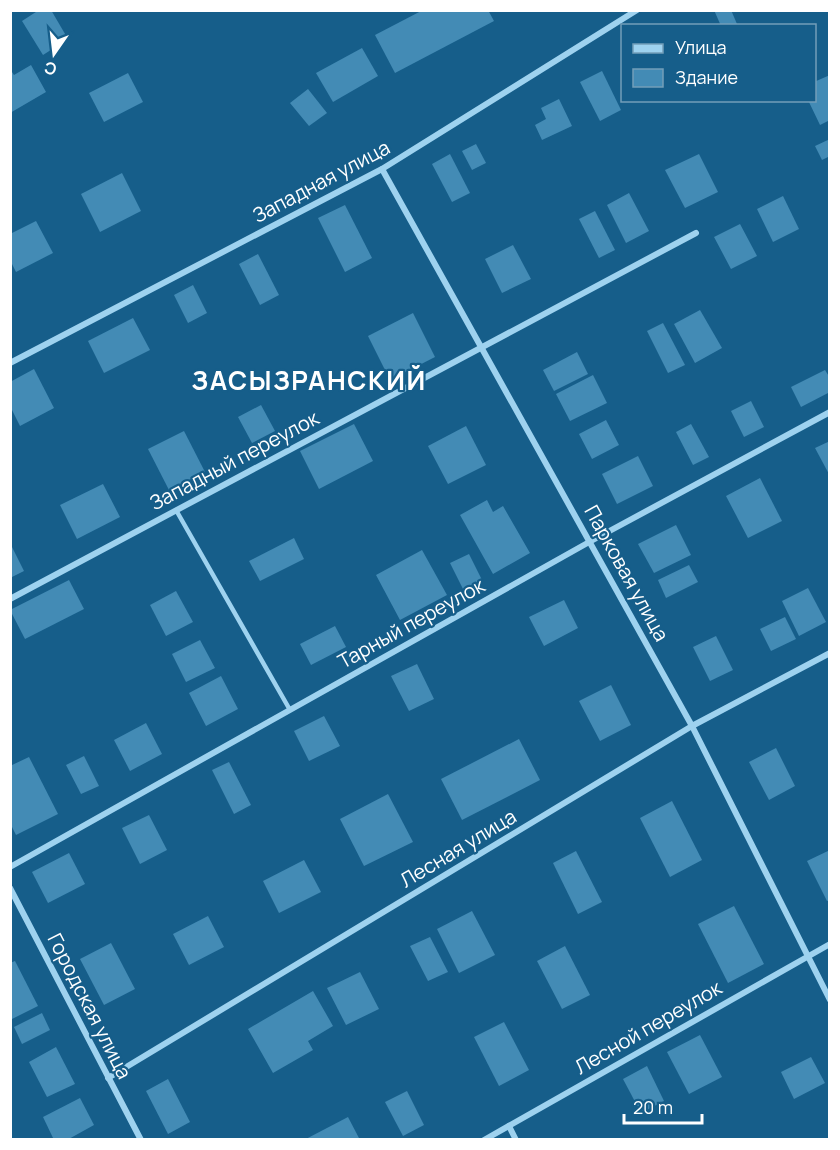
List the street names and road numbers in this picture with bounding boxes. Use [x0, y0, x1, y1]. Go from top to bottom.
street label: Западная улица [248, 133, 394, 229]
street label: Западный переулок [145, 403, 324, 516]
street label: Парковая улица [578, 500, 676, 646]
street label: Тарный переулок [333, 571, 490, 675]
street label: Лесная улица [395, 803, 521, 893]
street label: Городская улица [42, 929, 138, 1083]
street label: Лесной переулок [570, 973, 727, 1080]

